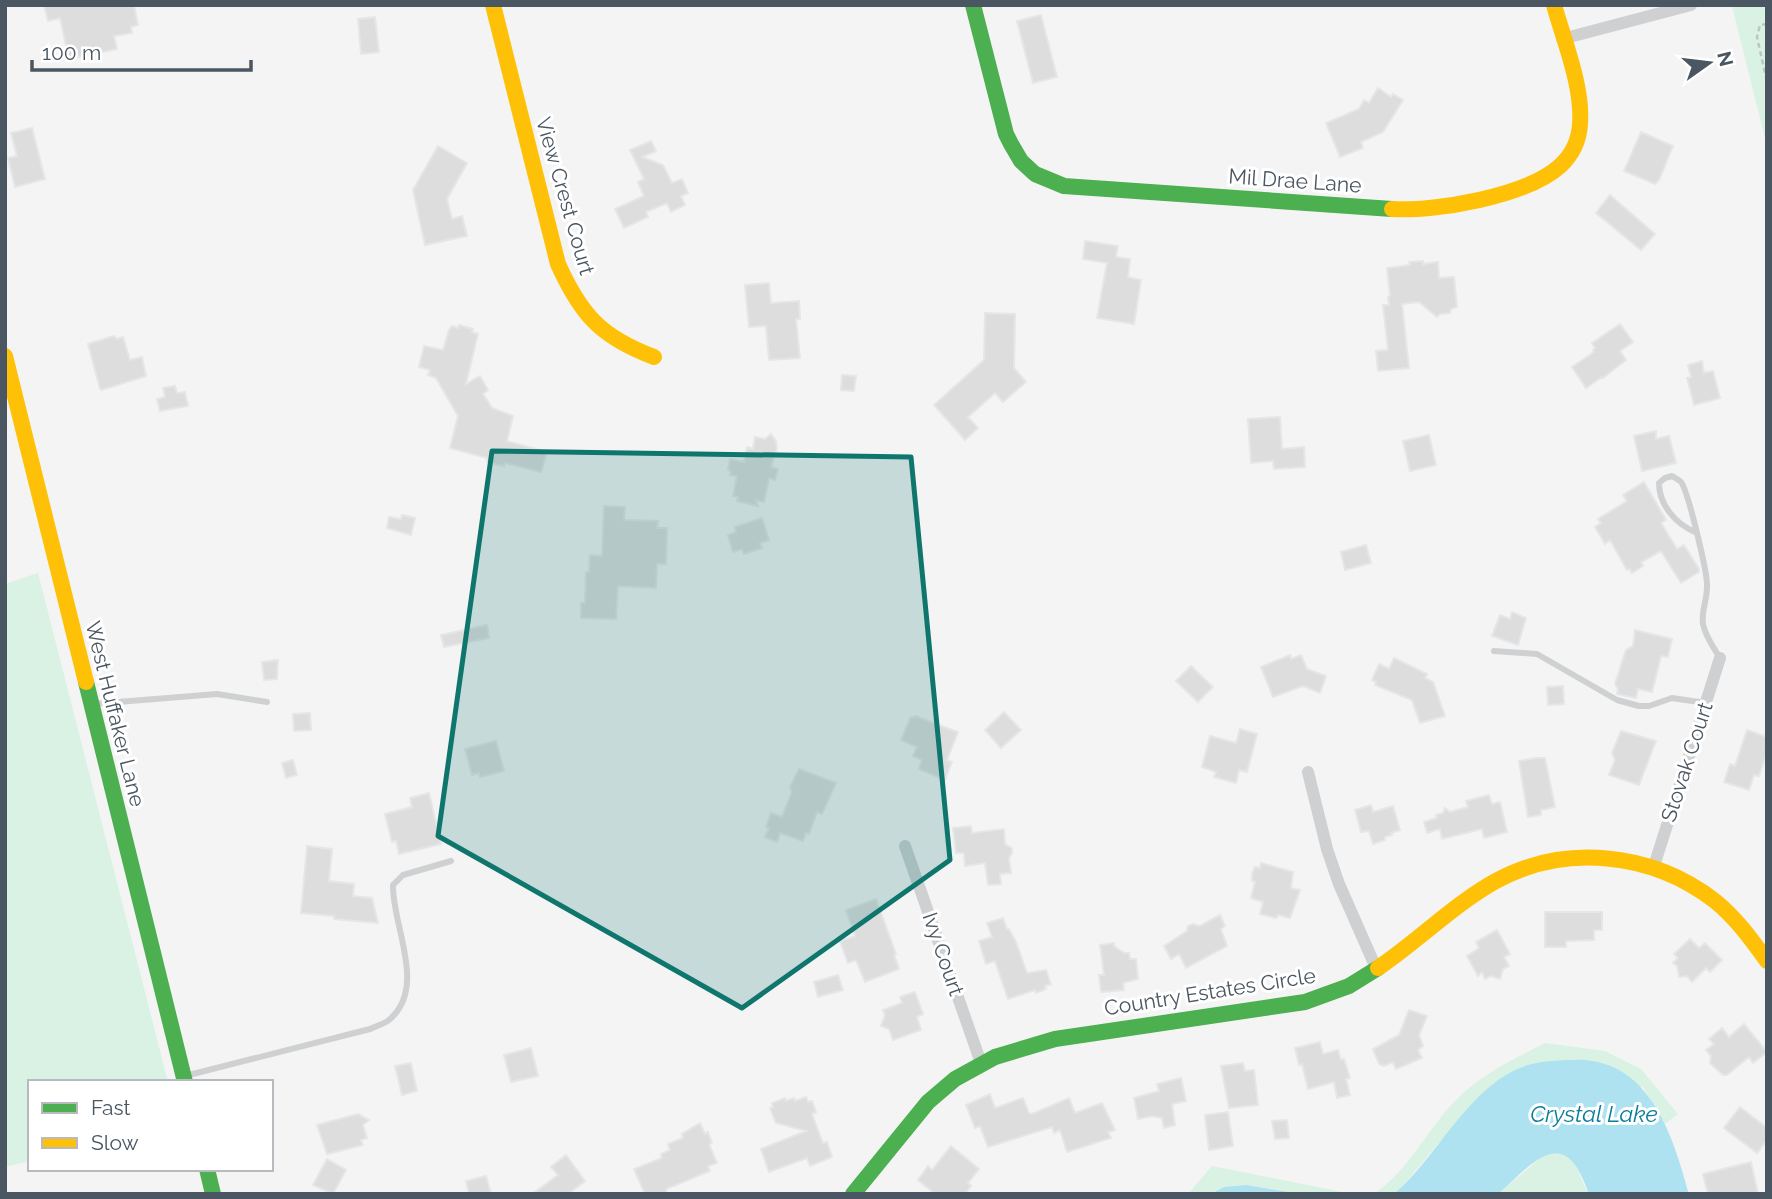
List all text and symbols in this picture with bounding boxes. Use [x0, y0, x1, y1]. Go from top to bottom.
scale bar [32, 28, 250, 72]
north arrow [1674, 28, 1744, 98]
text: 100 m [42, 40, 101, 65]
text: N [1713, 49, 1738, 69]
street label: View Crest Court [531, 114, 600, 278]
street label: Mil Drae Lane [1228, 163, 1362, 198]
street label: West Huffaker Lane [80, 618, 151, 809]
street label: Stovak Court [1655, 699, 1718, 825]
street label: Ivy Court [918, 909, 969, 999]
street label: Country Estates Circle [1102, 962, 1317, 1021]
legend [28, 1080, 273, 1171]
text: Fast [91, 1095, 131, 1120]
water label: Crystal Lake [1530, 1100, 1658, 1127]
text: Slow [91, 1130, 139, 1155]

